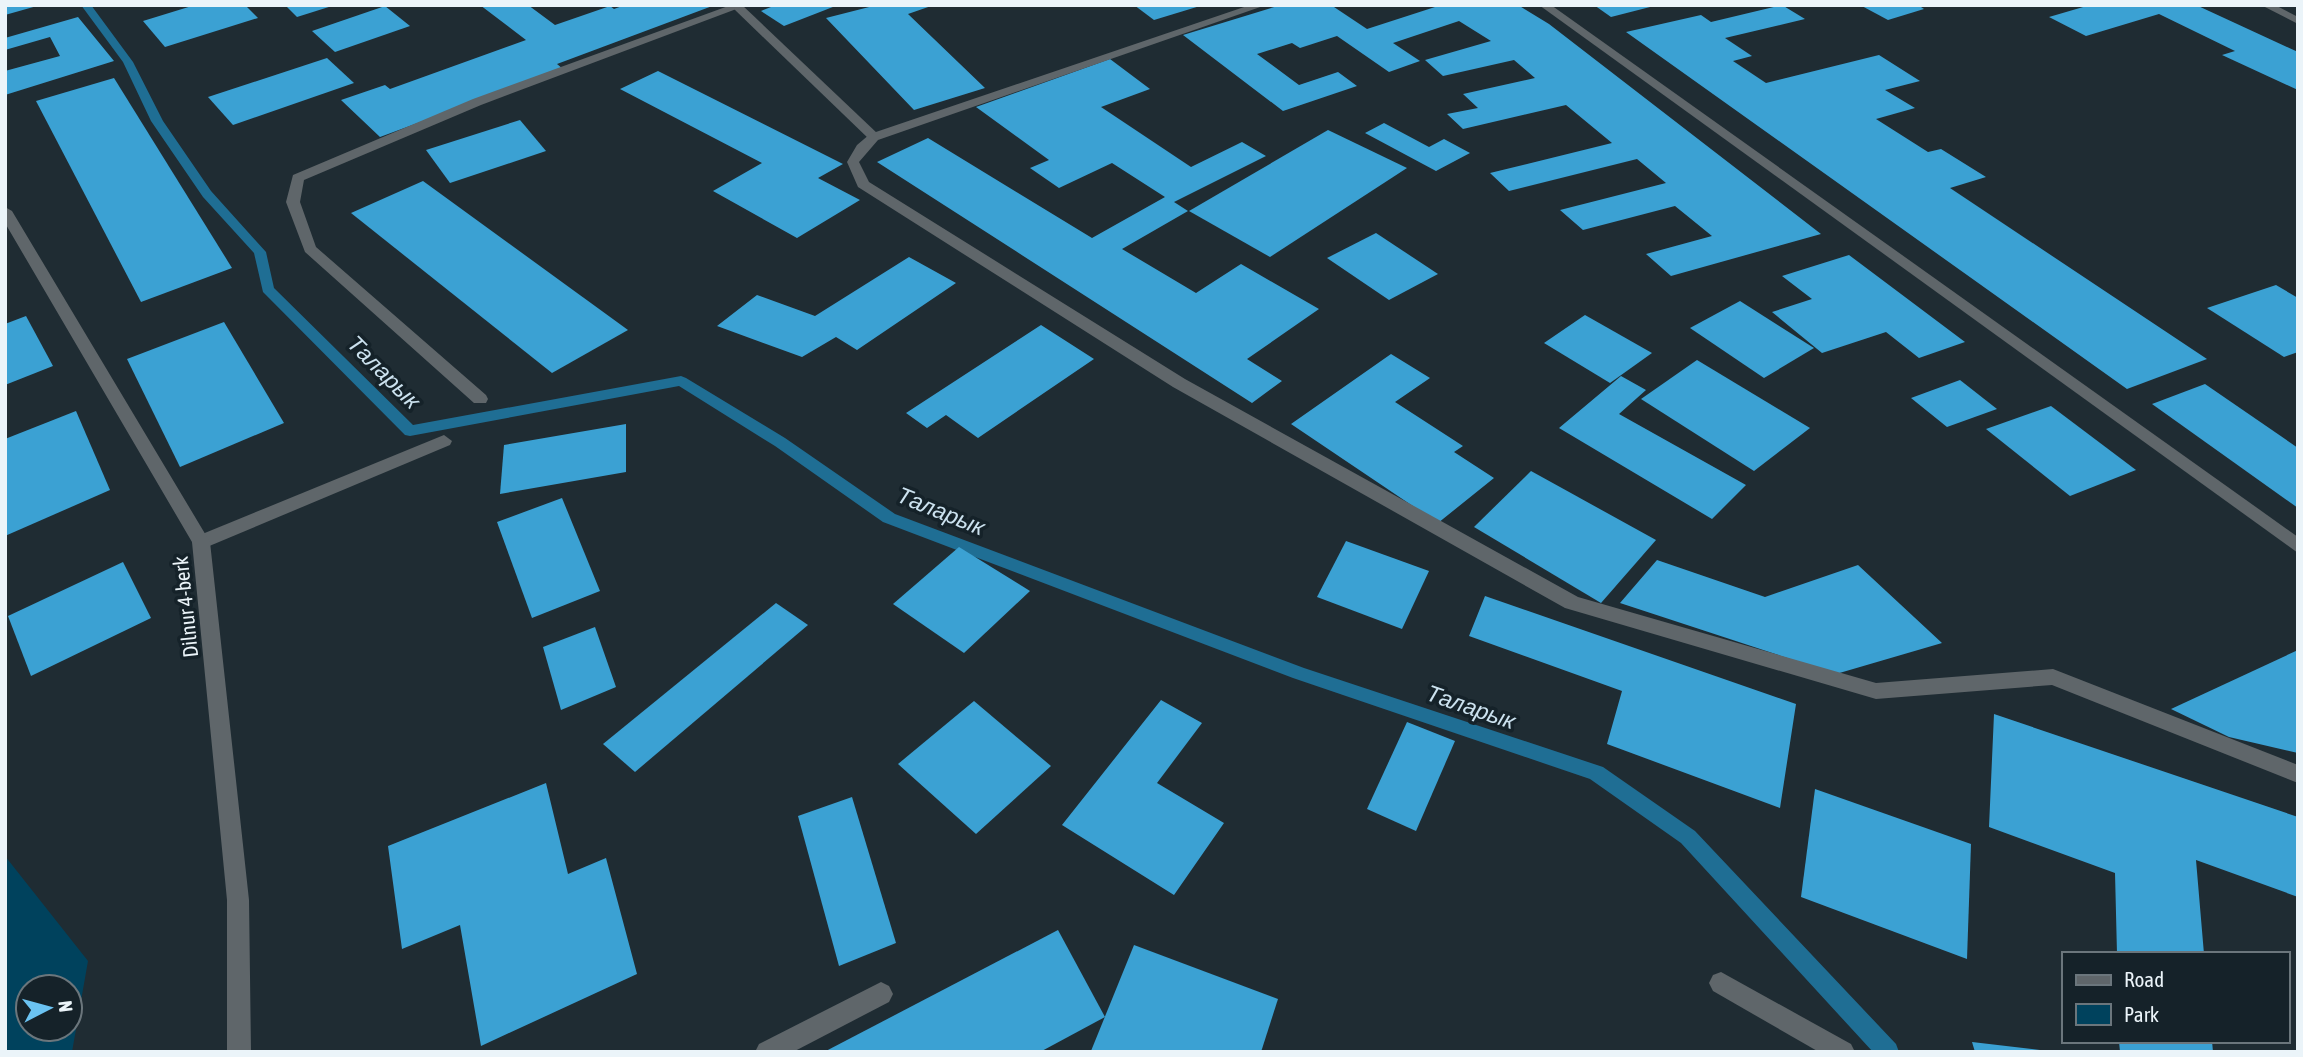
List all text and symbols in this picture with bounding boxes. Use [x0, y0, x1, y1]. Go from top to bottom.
water label: Таларык [342, 330, 427, 415]
water label: Таларык [893, 482, 990, 541]
street label: Dilnur 4-berk [168, 555, 202, 659]
water label: Таларык [1423, 680, 1520, 735]
legend [2062, 952, 2289, 1043]
text: Road [2124, 967, 2164, 991]
north arrow [14, 973, 84, 1043]
text: N [54, 999, 77, 1013]
text: Park [2124, 1002, 2159, 1026]

